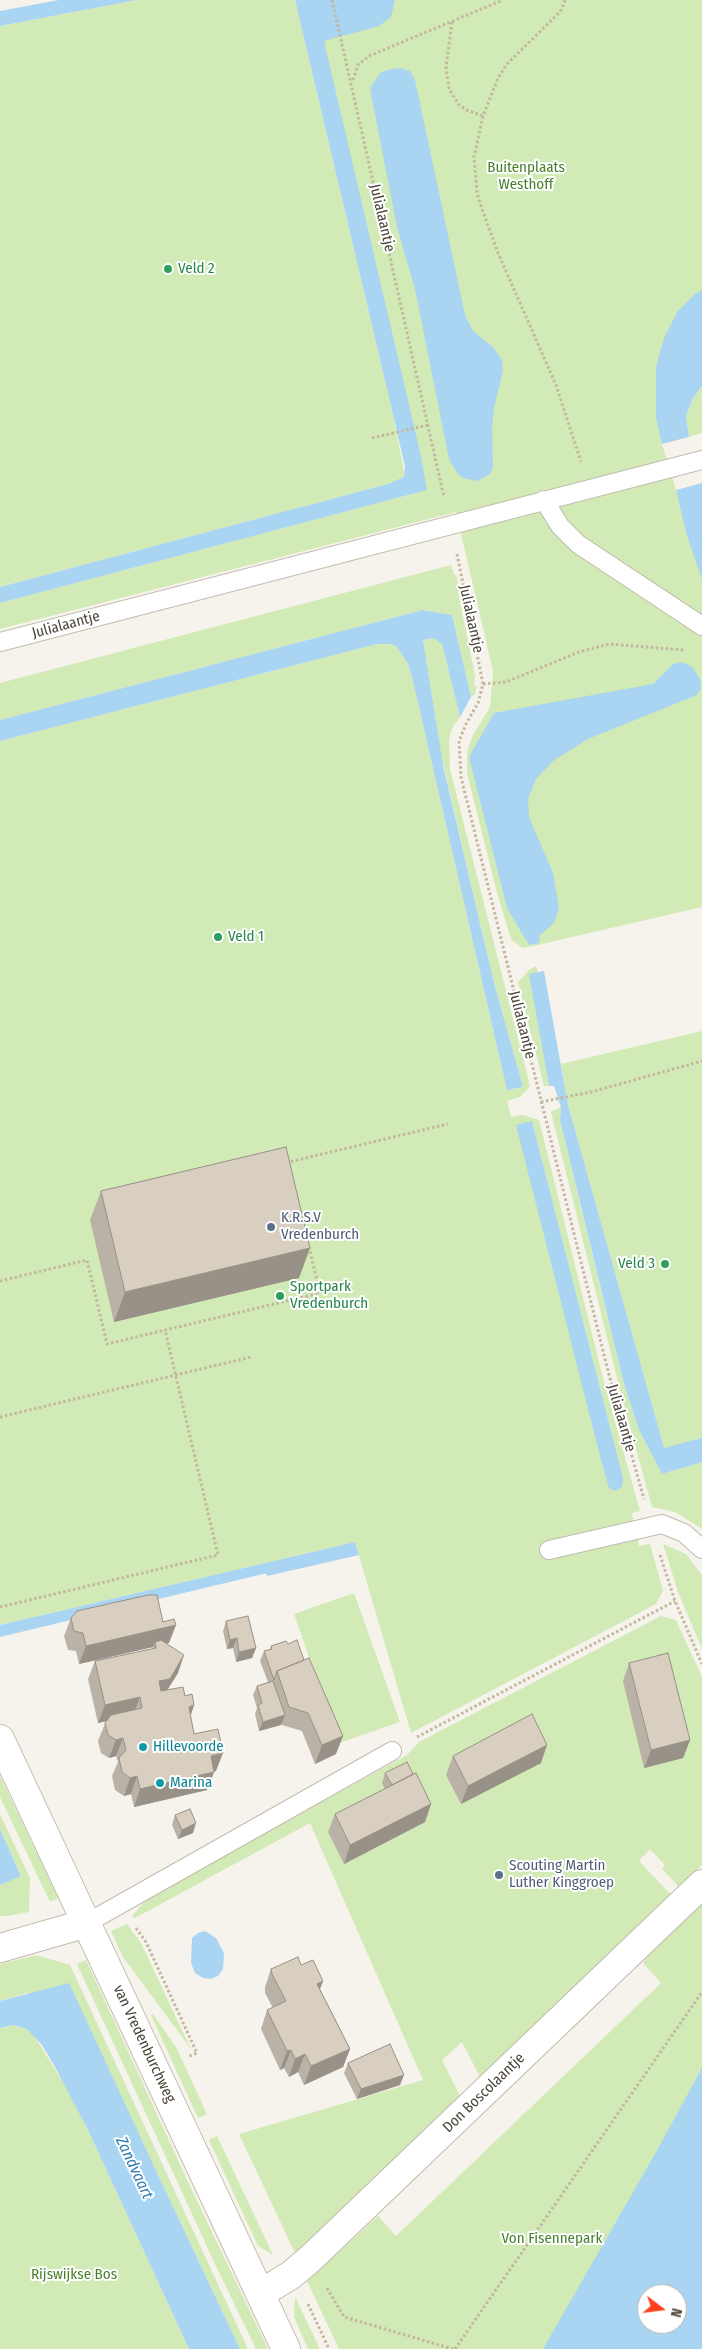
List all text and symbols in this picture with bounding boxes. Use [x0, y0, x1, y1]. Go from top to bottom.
park label: Buitenplaats Westhoff [487, 159, 565, 194]
street label: Julialaantje [365, 182, 399, 254]
place label: Veld 2 [178, 260, 215, 278]
marker: Veld 2 [162, 263, 174, 275]
street label: Julialaantje [455, 583, 487, 655]
street label: Julialaantje [30, 607, 102, 643]
place label: Veld 1 [228, 928, 264, 946]
marker: Veld 1 [212, 931, 224, 943]
street label: Julialaantje [505, 989, 539, 1061]
place label: K.R.S.V Vredenburch [281, 1209, 359, 1244]
marker: K.R.S.V Vredenburch [265, 1221, 277, 1233]
place label: Veld 3 [618, 1255, 655, 1273]
marker: Veld 3 [659, 1258, 671, 1270]
place label: Sportpark Vredenburch [290, 1278, 368, 1313]
marker: Sportpark Vredenburch [274, 1290, 286, 1302]
street label: Julialaantje [603, 1382, 639, 1454]
place label: Hillevoorde [153, 1738, 224, 1756]
marker: Hillevoorde [137, 1741, 149, 1753]
place label: Marina [170, 1774, 212, 1792]
marker: Marina [154, 1777, 166, 1789]
place label: Scouting Martin Luther Kinggroep [509, 1857, 614, 1892]
marker: Scouting Martin Luther Kinggroep [493, 1869, 505, 1881]
street label: van Vredenburchweg [109, 1982, 179, 2106]
street label: Don Boscolaantje [439, 2049, 529, 2137]
water label: Zandvaart [111, 2134, 157, 2202]
park label: Von Fisennepark [502, 2230, 602, 2248]
park label: Rijswijkse Bos [31, 2266, 117, 2284]
north arrow [637, 2284, 687, 2334]
text: N [667, 2306, 685, 2319]

